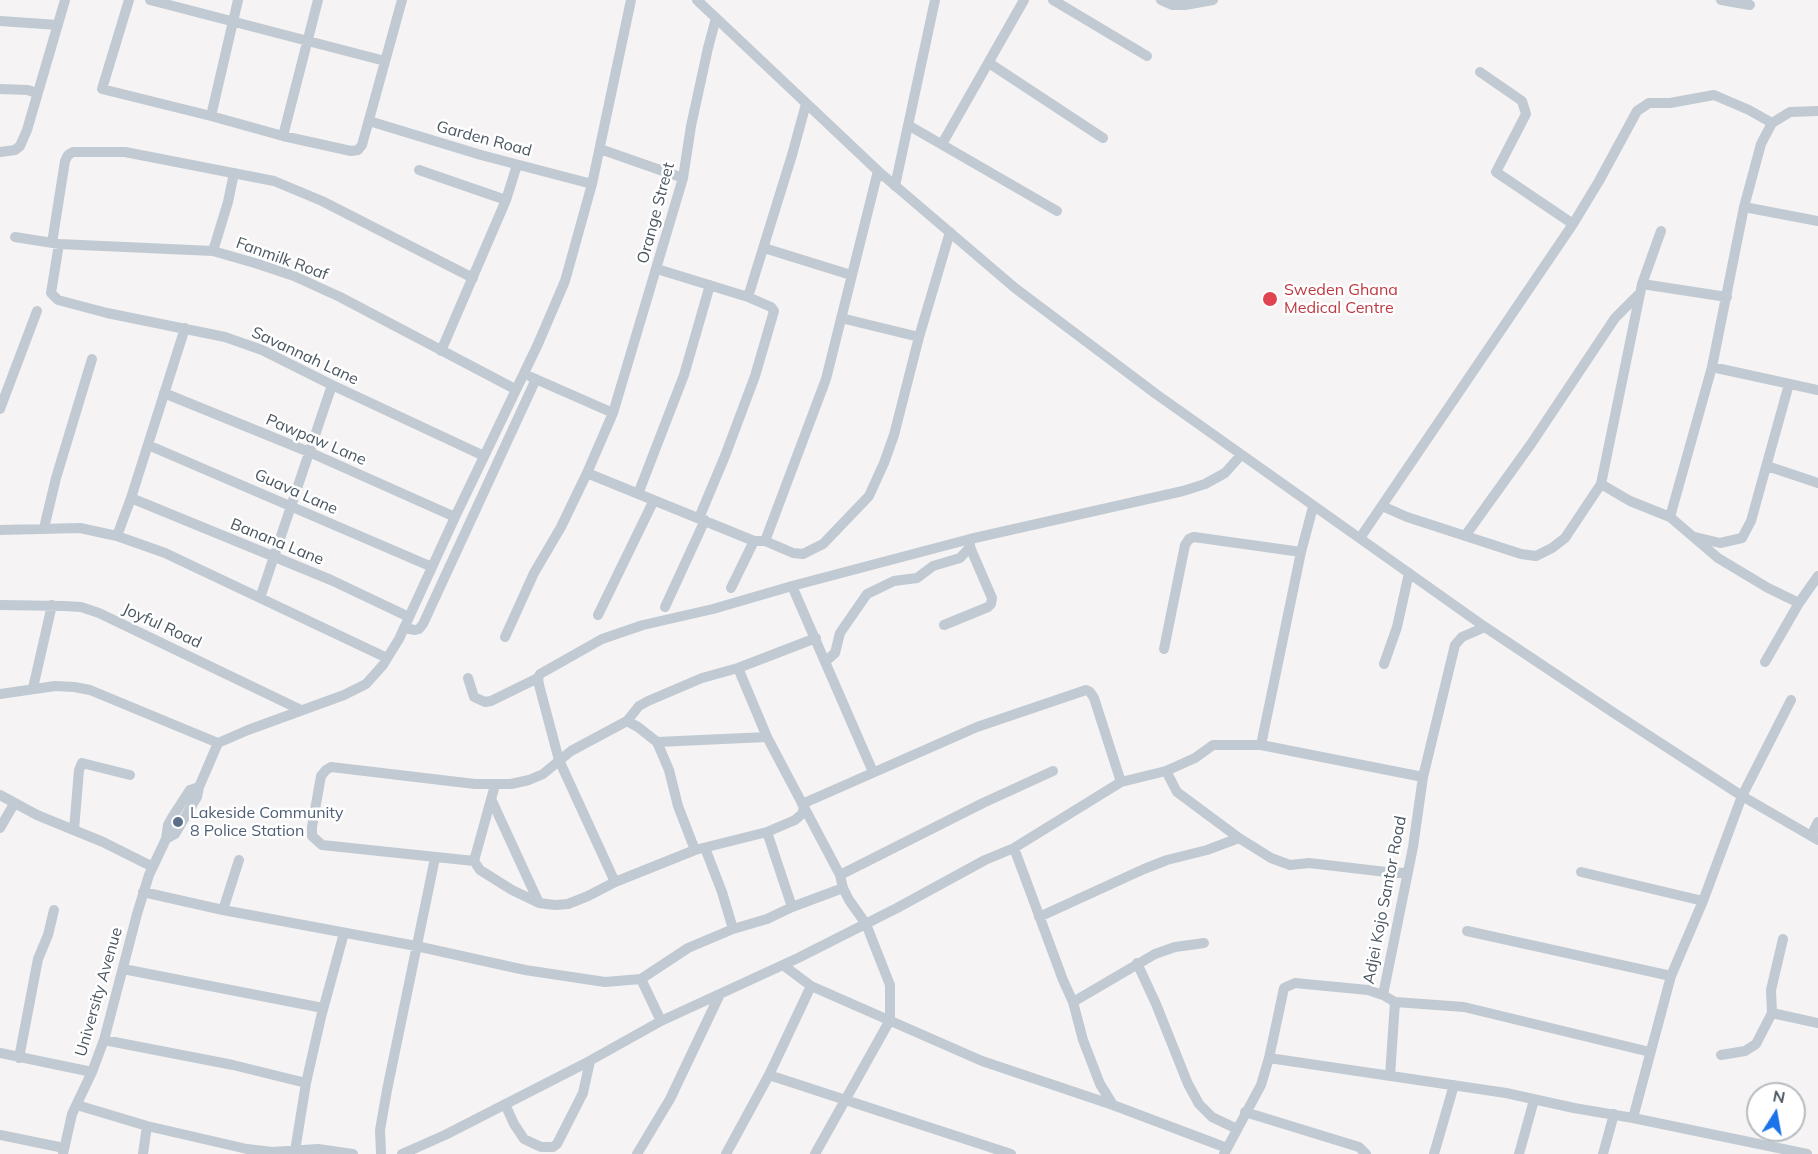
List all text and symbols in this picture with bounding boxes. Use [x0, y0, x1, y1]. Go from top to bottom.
street label: Garden Road [434, 117, 534, 161]
street label: Orange Street [633, 160, 679, 266]
street label: Fanmilk Roaf [233, 233, 331, 285]
place label: Sweden Ghana Medical Centre [1284, 280, 1398, 318]
marker: Sweden Ghana Medical Centre [1261, 290, 1279, 308]
street label: Savannah Lane [249, 323, 361, 389]
street label: Pawpaw Lane [263, 410, 369, 470]
street label: Guava Lane [251, 465, 341, 519]
street label: Banana Lane [228, 515, 326, 569]
street label: Joyful Road [120, 599, 204, 653]
place label: Lakeside Community 8 Police Station [190, 803, 344, 841]
street label: Adjei Kojo Santor Road [1359, 814, 1411, 986]
marker: Lakeside Community 8 Police Station [171, 815, 185, 829]
street label: University Avenue [71, 925, 127, 1059]
north arrow [1746, 1082, 1806, 1142]
text: N [1771, 1085, 1787, 1107]

